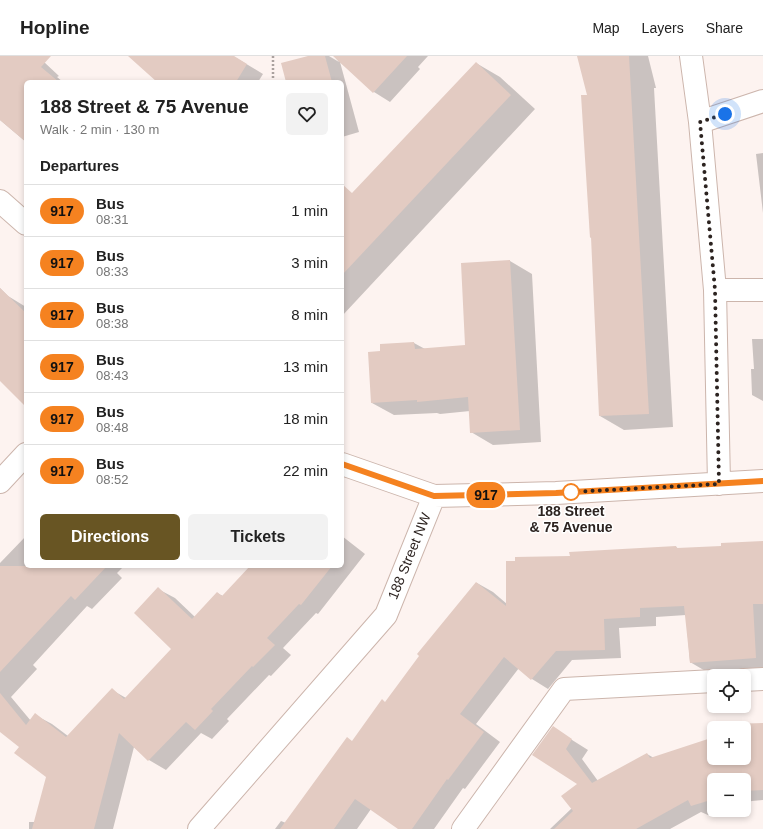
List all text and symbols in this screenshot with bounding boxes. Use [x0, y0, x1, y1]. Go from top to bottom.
text: Hopline [20, 17, 90, 38]
text: Map [592, 20, 620, 36]
text: Layers [642, 20, 684, 36]
text: Share [706, 20, 743, 36]
button: heart [286, 93, 328, 135]
text: 188 Street & 75 Avenue [40, 96, 249, 117]
your location [715, 104, 735, 124]
text: Walk · 2 min · 130 m [40, 122, 159, 137]
text: Departures [40, 157, 119, 174]
text: Bus [96, 195, 124, 212]
text: 1 min [291, 202, 328, 219]
text: 917 [50, 203, 74, 219]
text: 08:31 [96, 212, 129, 227]
text: Bus [96, 247, 124, 264]
text: 3 min [291, 254, 328, 271]
text: 917 [50, 255, 74, 271]
text: 08:33 [96, 264, 129, 279]
text: Bus [96, 299, 124, 316]
text: 8 min [291, 306, 328, 323]
text: 917 [50, 307, 74, 323]
text: 08:38 [96, 316, 129, 331]
text: Bus [96, 351, 124, 368]
text: 13 min [283, 358, 328, 375]
text: 917 [50, 359, 74, 375]
text: 08:43 [96, 368, 129, 383]
text: Bus [96, 403, 124, 420]
text: 18 min [283, 410, 328, 427]
text: 917 [50, 411, 74, 427]
text: 08:48 [96, 420, 129, 435]
text: Bus [96, 455, 124, 472]
text: 22 min [283, 462, 328, 479]
text: 917 [50, 463, 74, 479]
text: 08:52 [96, 472, 129, 487]
line badge: 917 [463, 482, 509, 508]
marker: 188 Street & 75 Avenue [562, 483, 580, 501]
text: 917 [474, 487, 498, 503]
place label: 188 Street & 75 Avenue [530, 503, 613, 535]
street label: 188 Street NW [384, 510, 434, 602]
button: Directions [40, 514, 180, 560]
button: Tickets [188, 514, 328, 560]
map controls [707, 669, 751, 817]
button: locate [707, 669, 751, 713]
button: + [707, 721, 751, 765]
button: − [707, 773, 751, 817]

